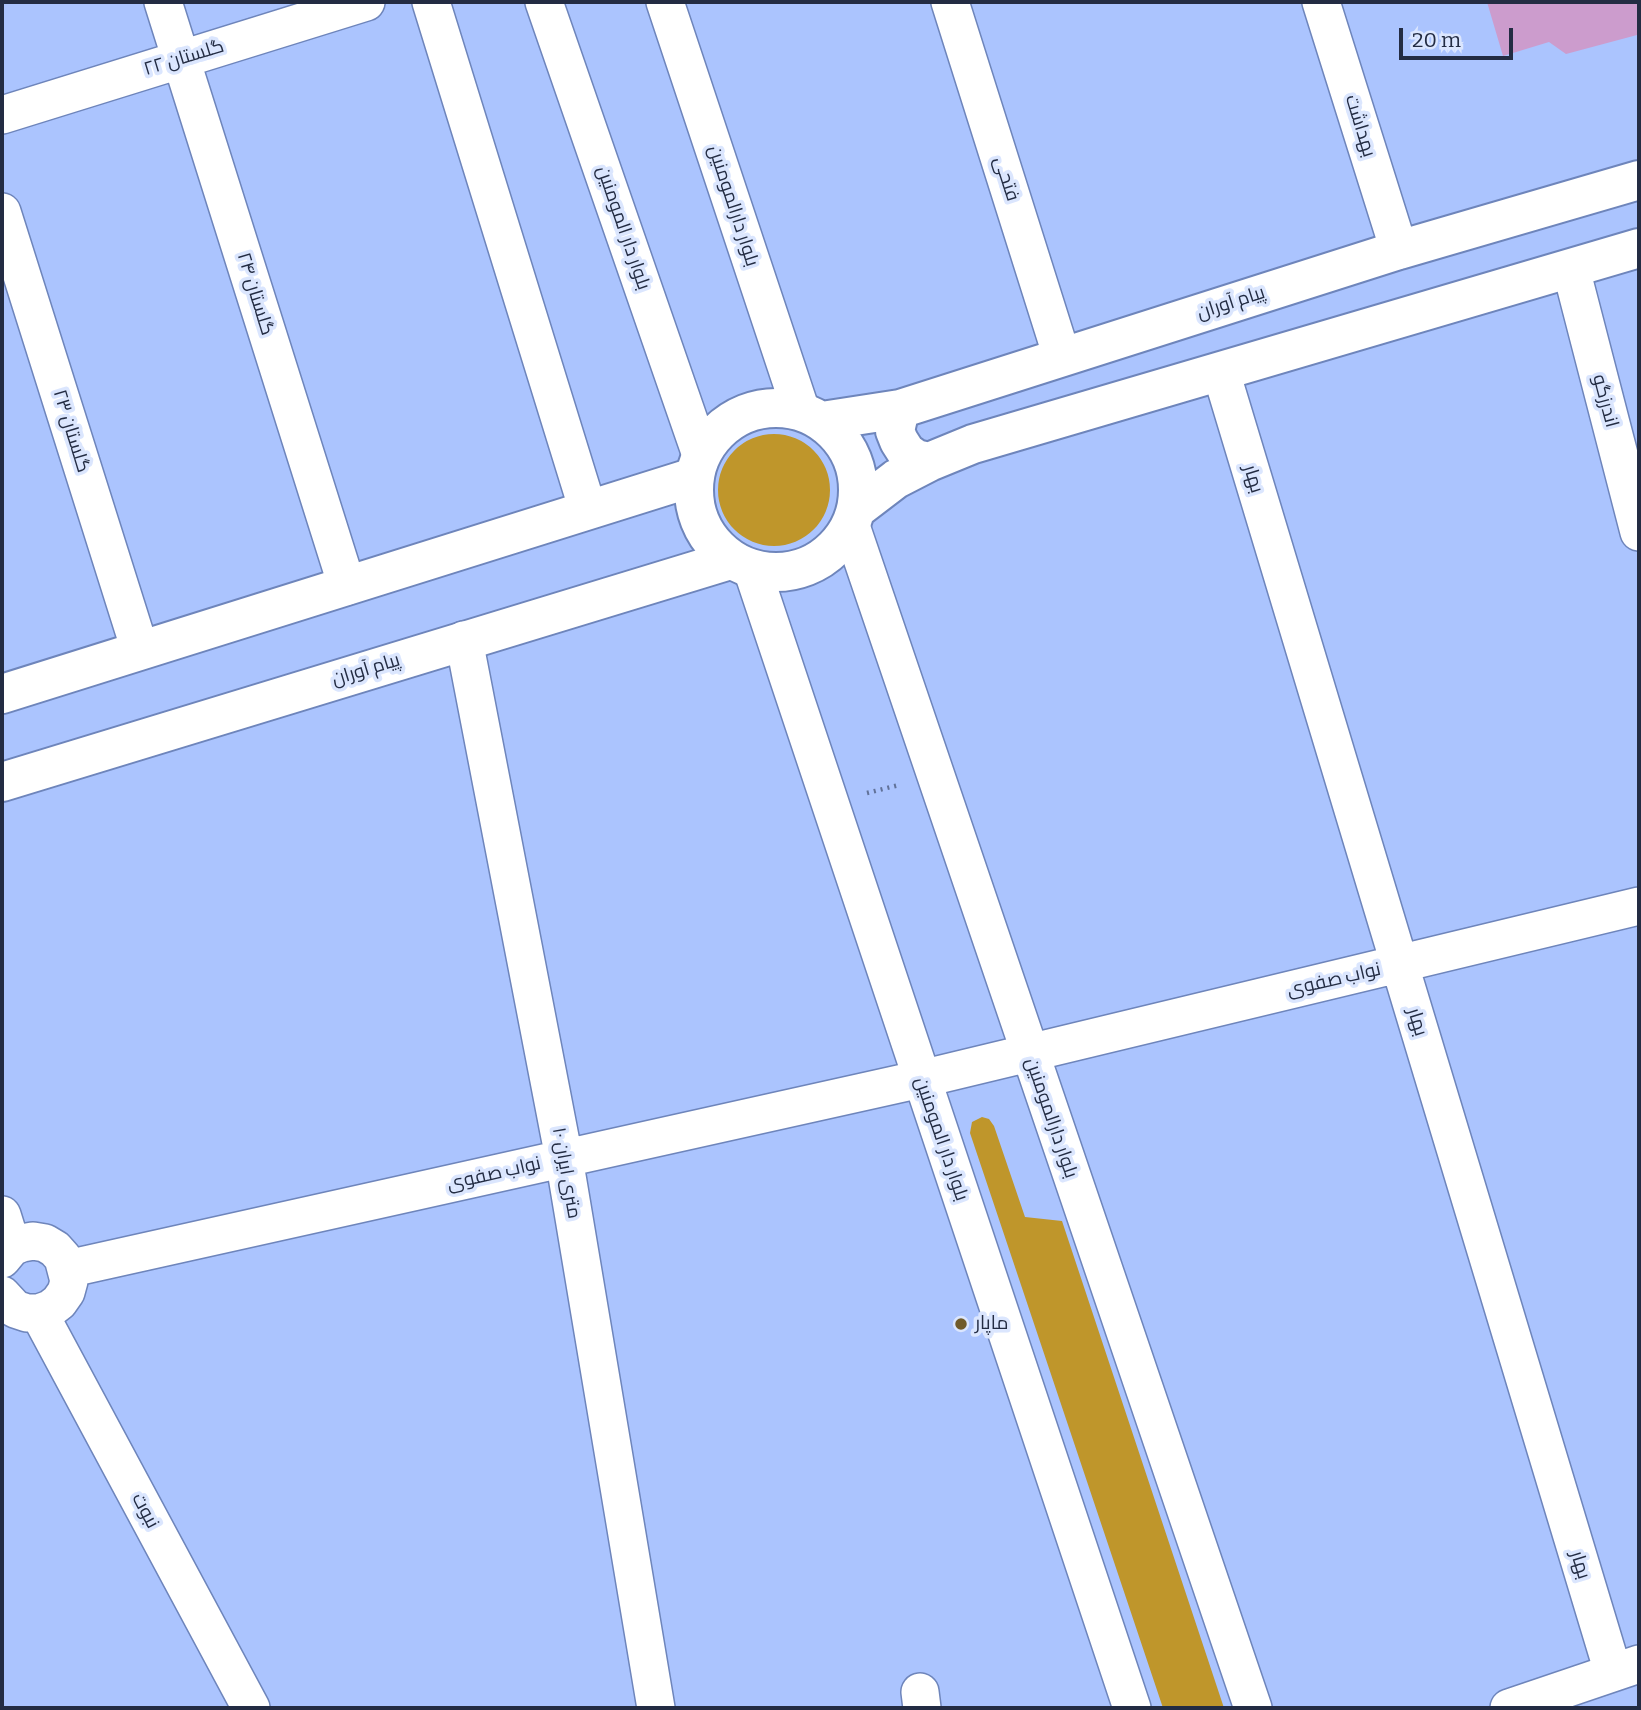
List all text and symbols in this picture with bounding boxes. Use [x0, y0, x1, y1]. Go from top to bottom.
scale bar [1403, 14, 1517, 58]
text: 20 m [1412, 27, 1461, 53]
street label: گلستان ۲۲ [141, 35, 227, 81]
street label: بهداشت [1340, 92, 1380, 160]
street label: بلوار دارالمومنین [703, 143, 763, 269]
street label: فتحی [988, 154, 1024, 204]
street label: بلوار دار المومنین [591, 163, 655, 293]
street label: گلستان ۲۴ [232, 250, 278, 338]
street label: پیام آوران [1194, 281, 1268, 325]
street label: اندرزگو [1587, 372, 1623, 430]
street label: گلستان ۲۳ [48, 387, 94, 475]
street label: بهار [1238, 462, 1268, 496]
street label: پیام آوران [329, 649, 403, 691]
street label: نواب صفوی [1285, 958, 1383, 1002]
street label: بهار [1402, 1005, 1432, 1039]
street label: بلوار دارالمومنین [1020, 1055, 1082, 1181]
street label: بلوار دار المومنین [909, 1074, 973, 1204]
street label: ۱۰ متری ایران [547, 1126, 585, 1220]
street label: نواب صفوی [445, 1152, 543, 1196]
place label: ماپار [975, 1313, 1008, 1335]
marker: ماپار [953, 1316, 969, 1332]
street label: نبوت [126, 1489, 164, 1533]
street label: بهار [1565, 1548, 1595, 1582]

